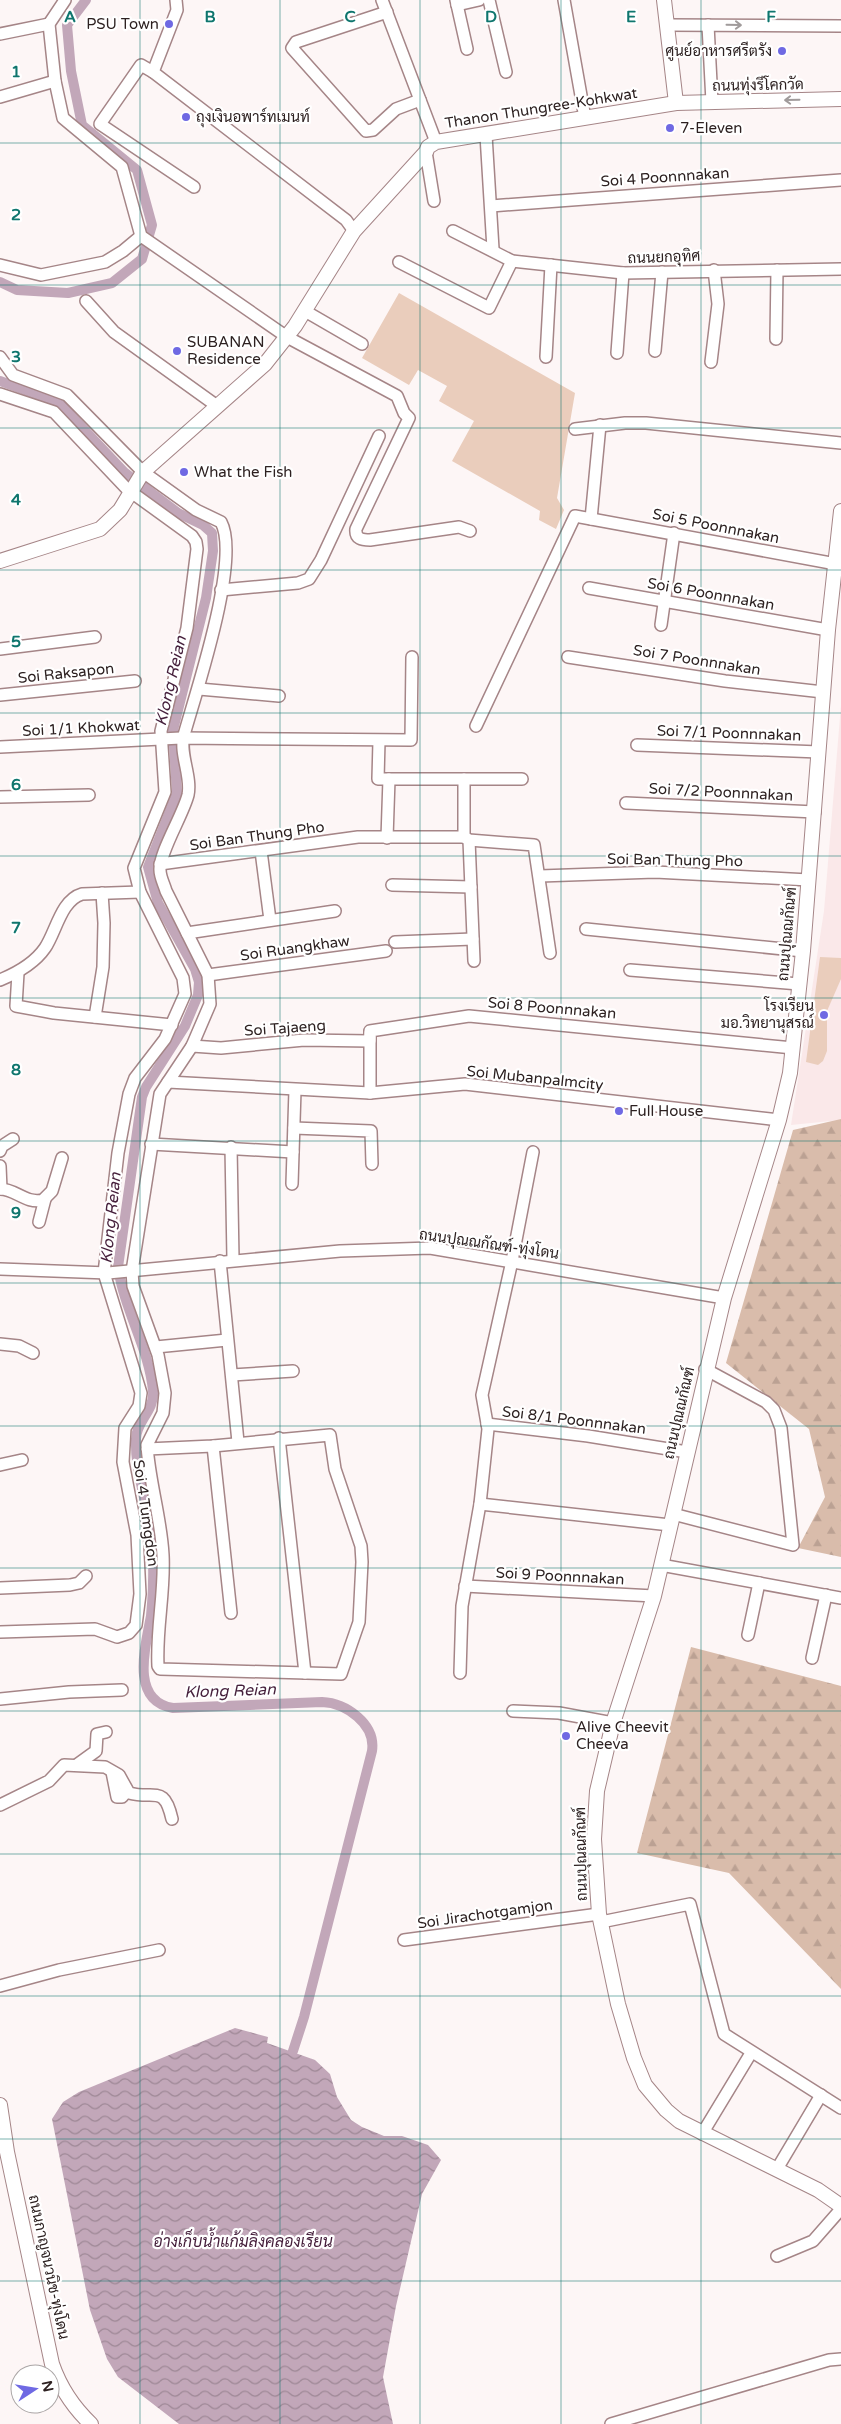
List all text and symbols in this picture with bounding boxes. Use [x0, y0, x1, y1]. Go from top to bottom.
text: A [64, 7, 76, 27]
text: B [204, 7, 216, 27]
text: C [344, 7, 356, 27]
text: D [485, 7, 497, 27]
text: E [626, 7, 636, 27]
text: F [766, 7, 776, 27]
place label: PSU Town [86, 15, 159, 33]
marker: PSU Town [163, 18, 175, 30]
one-way arrow [726, 20, 742, 30]
place label: ศูนย์อาหารศรีตรัง [665, 41, 772, 61]
marker: ศูนย์อาหารศรีตรัง [776, 45, 788, 57]
text: 1 [11, 62, 21, 82]
street label: ถนนทุ่งรีโคกวัด [712, 74, 804, 97]
street label: Thanon Thungree-Kohkwat [443, 84, 639, 132]
one-way arrow [785, 95, 801, 105]
place label: ถุงเงินอพาร์ทเมนท์ [196, 107, 310, 128]
marker: ถุงเงินอพาร์ทเมนท์ [180, 111, 192, 123]
place label: 7-Eleven [680, 119, 742, 137]
marker: 7-Eleven [664, 122, 676, 134]
street label: Soi 4 Poonnnakan [600, 164, 730, 190]
text: 2 [11, 205, 21, 225]
street label: ถนนยกอุทิศ [627, 247, 701, 269]
place label: SUBANAN Residence [187, 333, 264, 368]
marker: SUBANAN Residence [171, 345, 183, 357]
text: 3 [11, 347, 21, 367]
place label: What the Fish [194, 463, 292, 481]
marker: What the Fish [178, 466, 190, 478]
text: 4 [11, 490, 21, 510]
street label: Soi 5 Poonnnakan [651, 505, 781, 547]
street label: Soi 6 Poonnnakan [646, 574, 776, 614]
text: 5 [11, 632, 21, 652]
water label: Klong Reian [151, 633, 191, 728]
street label: Soi 7 Poonnnakan [632, 641, 762, 679]
street label: Soi Raksapon [17, 659, 115, 687]
street label: Soi 1/1 Khokwat [22, 716, 140, 740]
street label: Soi 7/1 Poonnnakan [656, 721, 802, 745]
text: 6 [11, 775, 21, 795]
street label: Soi 7/2 Poonnnakan [648, 779, 794, 805]
street label: Soi Ban Thung Pho [188, 818, 326, 854]
street label: Soi Ban Thung Pho [607, 850, 743, 870]
street label: ถนนปุณณกัณฑ์ [773, 886, 802, 982]
text: 7 [11, 918, 21, 938]
street label: Soi Ruangkhaw [239, 931, 351, 965]
street label: Soi 8 Poonnnakan [487, 993, 617, 1023]
place label: โรงเรียน มอ.วิทยานุสรณ์ [721, 996, 814, 1034]
marker: โรงเรียน มอ.วิทยานุสรณ์ [818, 1009, 830, 1021]
street label: Soi Tajaeng [244, 1016, 326, 1040]
text: 8 [11, 1060, 21, 1080]
street label: Soi Mubanpalmcity [466, 1062, 604, 1094]
place label: Full House [629, 1102, 703, 1120]
marker: Full House [613, 1105, 625, 1117]
water label: Klong Reian [96, 1170, 126, 1265]
text: 9 [11, 1203, 21, 1223]
street label: ถนนปุณณกัณฑ์-ทุ่งโดน [418, 1224, 560, 1265]
street label: ถนนปุณณกัณฑ์ [659, 1365, 700, 1461]
street label: Soi 8/1 Poonnnakan [501, 1402, 647, 1438]
street label: Soi 4 Tumgdon [130, 1458, 162, 1568]
street label: Soi 9 Poonnnakan [495, 1564, 625, 1588]
water label: Klong Reian [184, 1679, 277, 1703]
place label: Alive Cheevit Cheeva [576, 1718, 669, 1753]
marker: Alive Cheevit Cheeva [560, 1730, 572, 1742]
street label: ถนนปุณณกัณฑ์ [570, 1807, 593, 1901]
street label: Soi Jirachotgamjon [416, 1896, 554, 1932]
street label: ถนนกาญจนวนิช-ทุ่งโดน [23, 2193, 74, 2341]
water label: อ่างเก็บน้ำแก้มลิงคลองเรียน [153, 2227, 333, 2252]
north arrow [10, 2364, 60, 2414]
text: N [38, 2379, 57, 2394]

